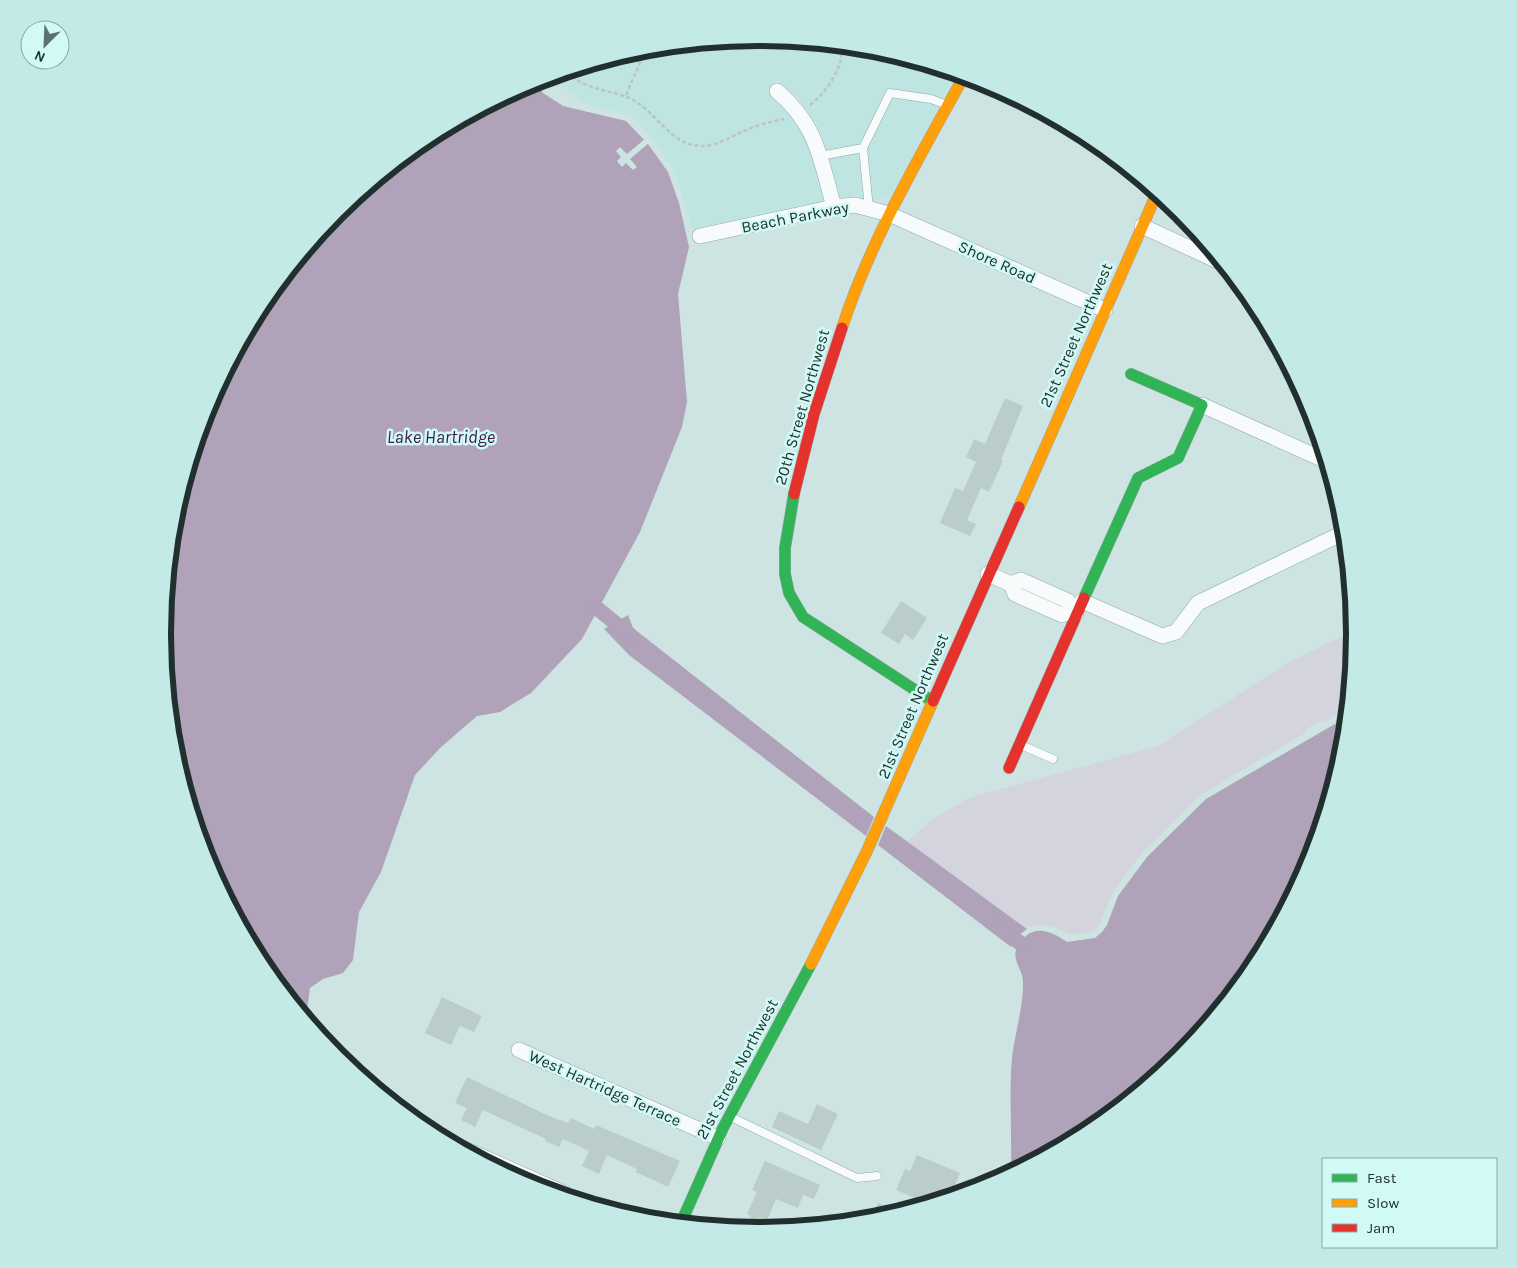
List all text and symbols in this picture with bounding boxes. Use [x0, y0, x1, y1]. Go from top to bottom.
north arrow [20, 20, 70, 70]
text: N [32, 47, 48, 66]
street label: Beach Parkway [740, 197, 851, 237]
street label: Shore Road [955, 237, 1039, 287]
street label: 21st Street Northwest [1036, 260, 1116, 410]
street label: 20th Street Northwest [771, 327, 833, 487]
water label: Lake Hartridge [387, 426, 495, 448]
street label: 21st Street Northwest [874, 631, 952, 781]
street label: 21st Street Northwest [692, 996, 782, 1142]
street label: West Hartridge Terrace [526, 1046, 684, 1130]
legend [1322, 1158, 1497, 1248]
text: Fast [1367, 1169, 1397, 1187]
text: Slow [1367, 1194, 1399, 1212]
text: Jam [1367, 1219, 1395, 1237]

